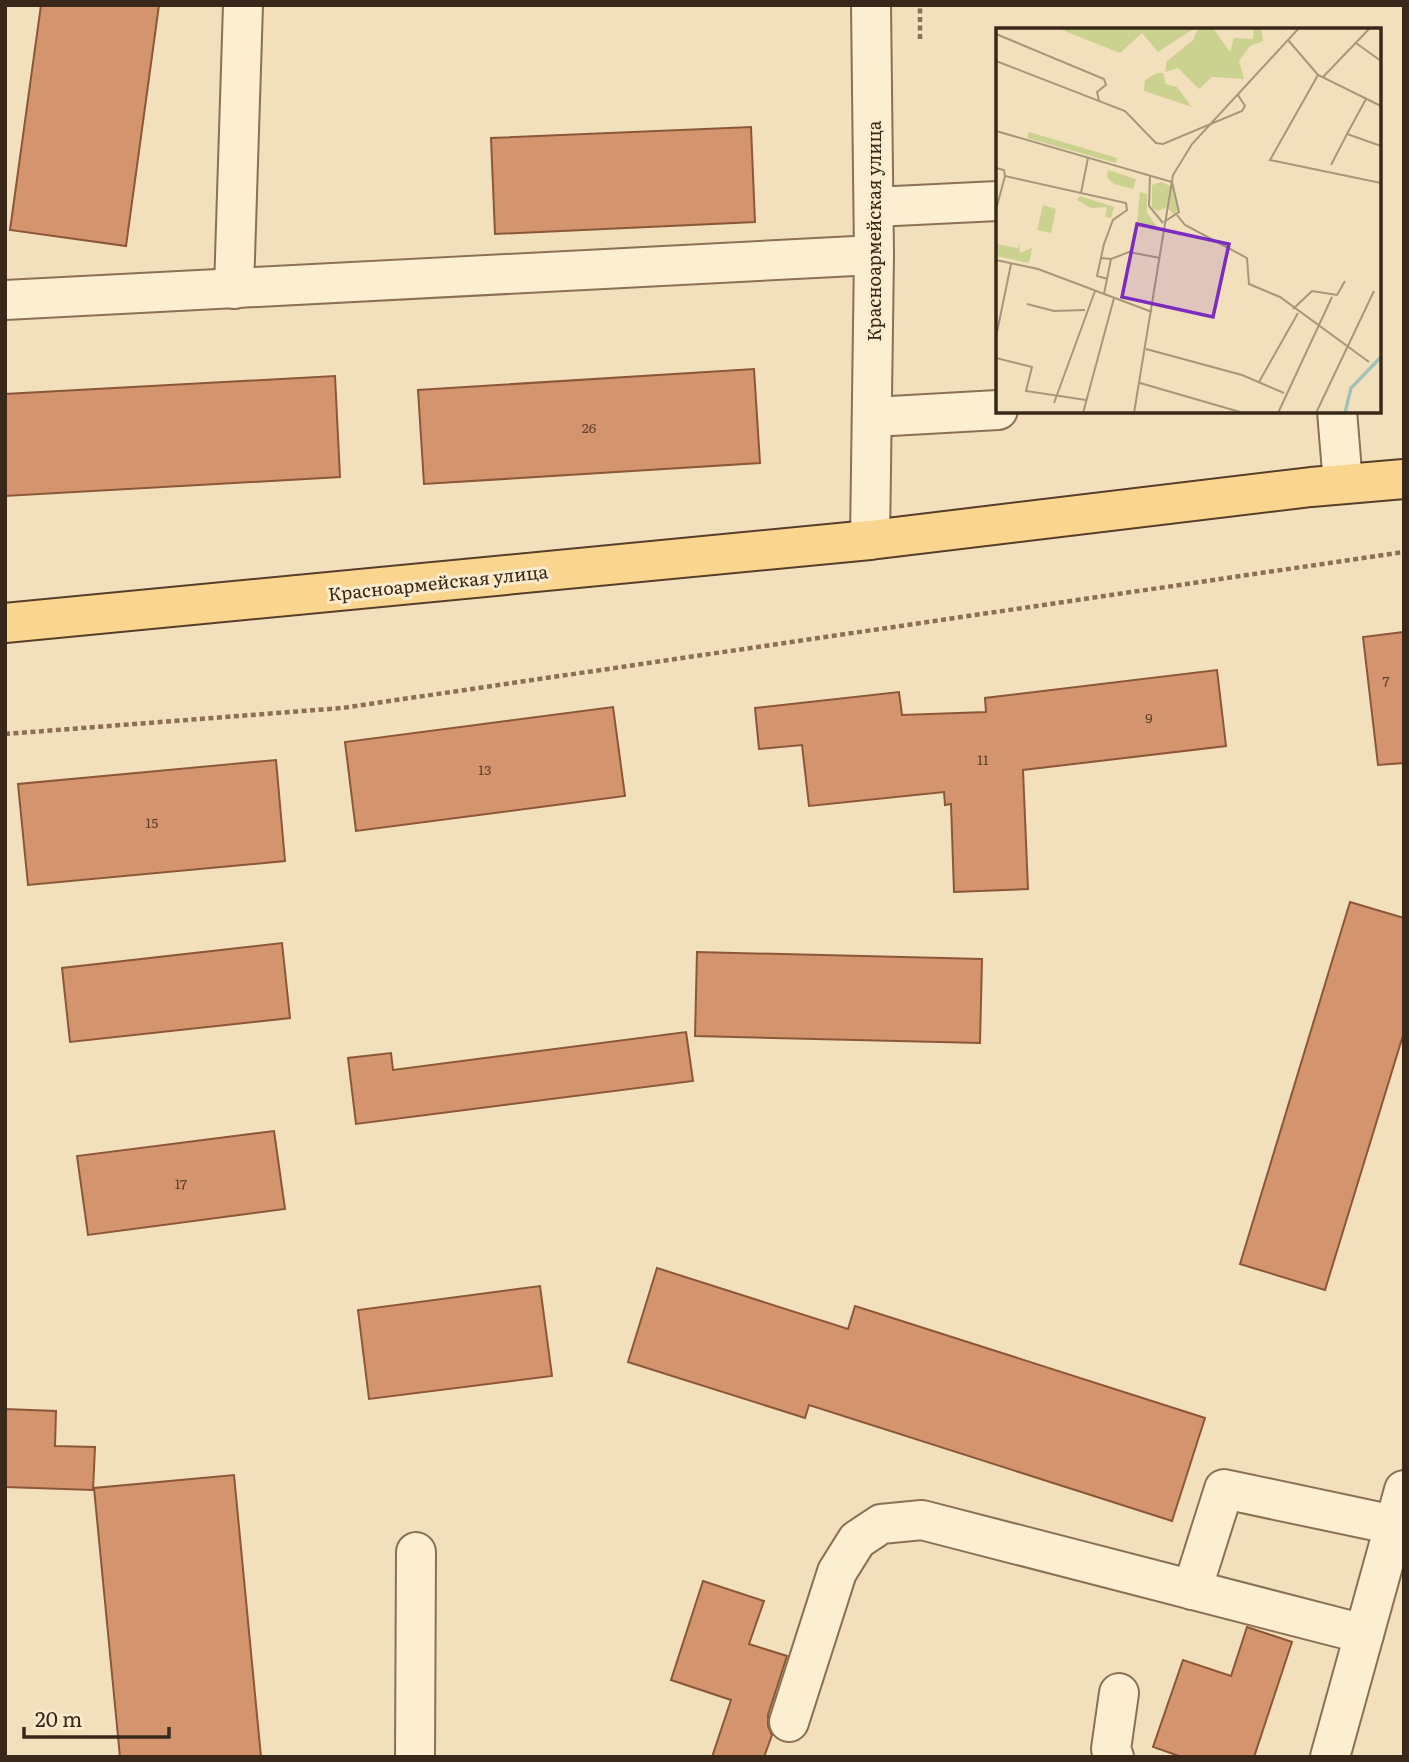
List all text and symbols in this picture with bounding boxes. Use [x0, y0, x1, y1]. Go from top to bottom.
inset map [996, 28, 1381, 413]
street label: Красноармейская улица [860, 120, 887, 342]
house number: 26 [582, 417, 597, 437]
street label: Красноармейская улица [327, 557, 550, 607]
house number: 7 [1382, 670, 1390, 690]
house number: 9 [1145, 707, 1153, 727]
house number: 11 [977, 749, 989, 769]
house number: 13 [478, 759, 492, 779]
house number: 15 [146, 812, 158, 832]
house number: 17 [175, 1173, 187, 1193]
scale bar [24, 1696, 170, 1740]
text: 20 m [35, 1702, 82, 1733]

